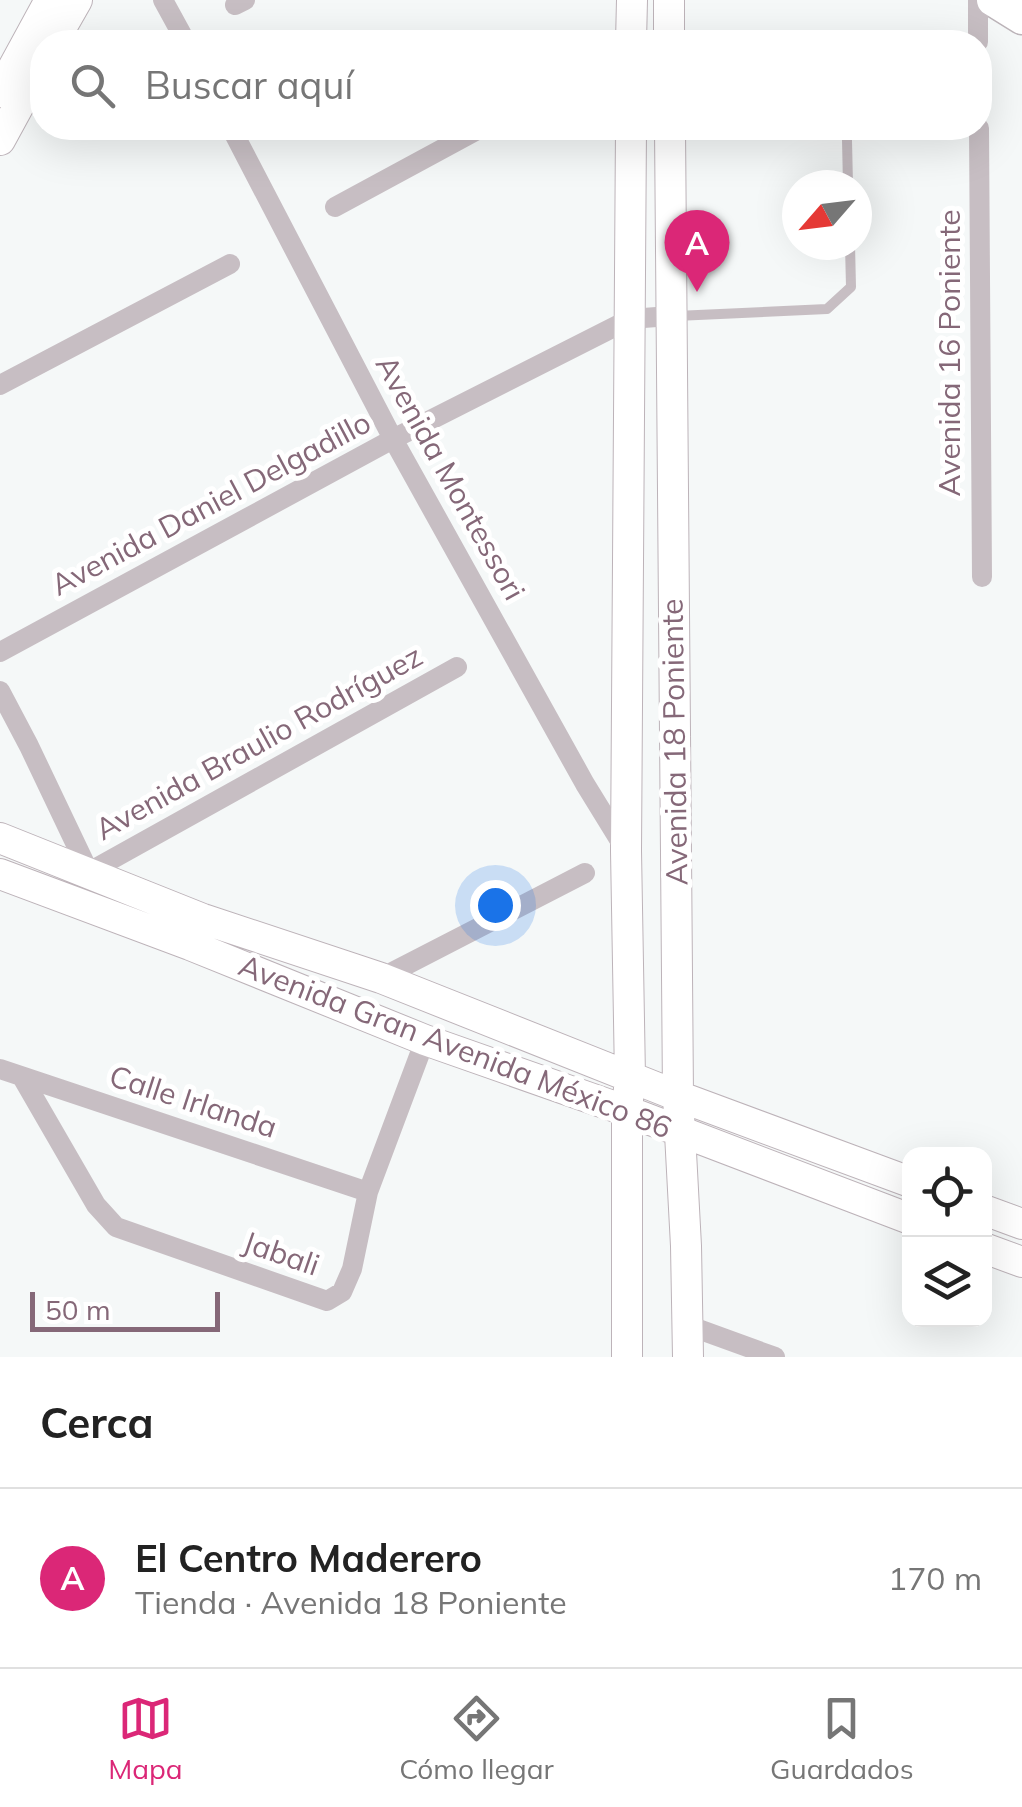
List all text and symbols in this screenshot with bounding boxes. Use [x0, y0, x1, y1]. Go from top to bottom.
search box [30, 30, 992, 140]
icon: search [65, 58, 120, 113]
text: Buscar aquí [145, 61, 353, 109]
north arrow [782, 170, 872, 260]
pin: A [664, 210, 730, 292]
street label: Avenida 16 Poniente [930, 210, 968, 496]
street label: Avenida Montessori [368, 349, 534, 607]
street label: Avenida Daniel Delgadillo [44, 403, 377, 604]
street label: Avenida 18 Poniente [652, 598, 696, 886]
street label: Avenida Braulio Rodríguez [88, 636, 429, 848]
your location [470, 880, 521, 931]
street label: Avenida Gran Avenida México 86 [234, 946, 677, 1146]
street label: Calle Irlanda [105, 1056, 282, 1146]
map controls [902, 1147, 992, 1327]
button: locate [902, 1147, 992, 1237]
street label: Jabali [238, 1222, 324, 1284]
button: layers [902, 1237, 992, 1327]
scale bar [30, 1287, 220, 1332]
text: 50 m [45, 1292, 111, 1327]
text: Cerca [40, 1396, 154, 1449]
text: El Centro Maderero [135, 1534, 482, 1582]
text: A [60, 1558, 85, 1598]
text: 170 m [888, 1558, 982, 1598]
text: Tienda · Avenida 18 Poniente [135, 1582, 567, 1622]
tab: Mapa [108, 1691, 183, 1786]
tab: Cómo llegar [399, 1691, 554, 1786]
tab: Guardados [770, 1691, 914, 1786]

